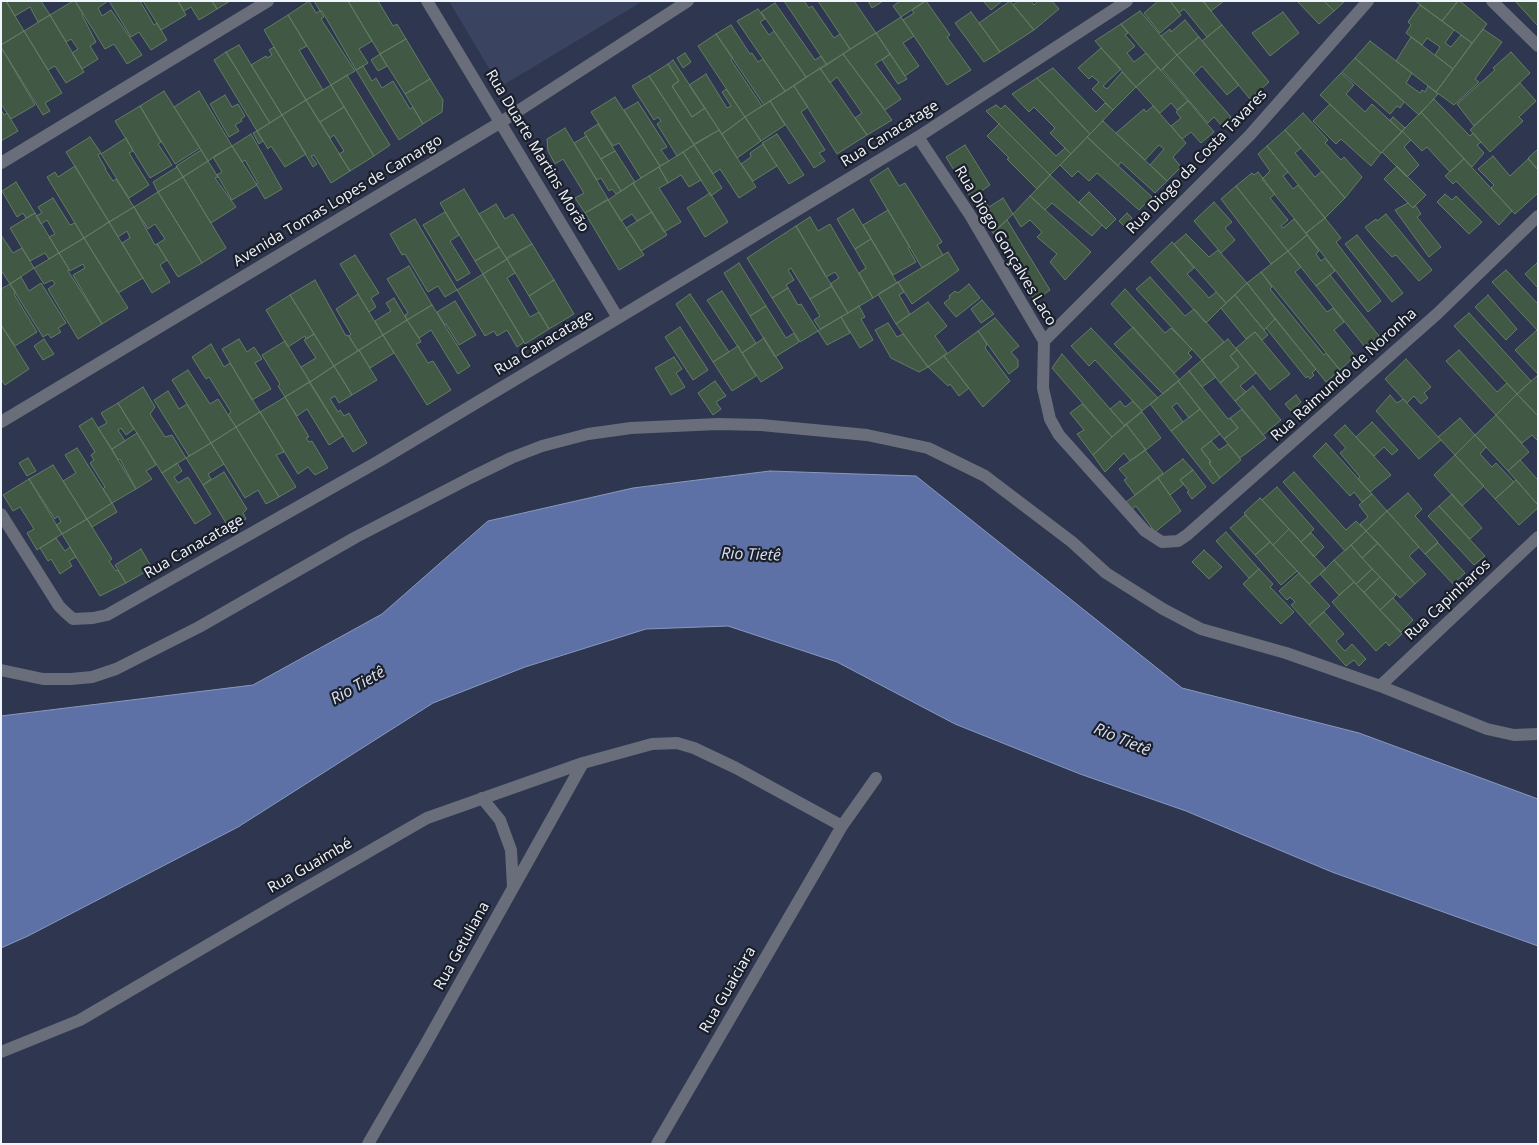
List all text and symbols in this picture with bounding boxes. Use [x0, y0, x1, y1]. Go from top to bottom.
street label: Rua Duarte Martins Morão [481, 67, 593, 235]
street label: Rua Diogo da Costa Tavares [1123, 86, 1271, 238]
street label: Rua Canacatage [838, 97, 942, 171]
street label: Avenida Tomas Lopes de Camargo [230, 131, 446, 271]
street label: Rua Diogo Gonçalves Laco [950, 163, 1060, 329]
street label: Rua Raimundo de Noronha [1267, 305, 1421, 445]
street label: Rua Canacatage [491, 307, 597, 379]
street label: Rua Canacatage [141, 511, 247, 583]
water label: Rio Tietê [721, 544, 781, 566]
street label: Rua Capinharos [1401, 556, 1495, 644]
water label: Rio Tietê [327, 663, 389, 709]
water label: Rio Tietê [1091, 720, 1153, 760]
street label: Rua Guaimbé [265, 835, 355, 897]
street label: Rua Getuliana [430, 899, 494, 993]
street label: Rua Guaiciara [696, 944, 760, 1036]

